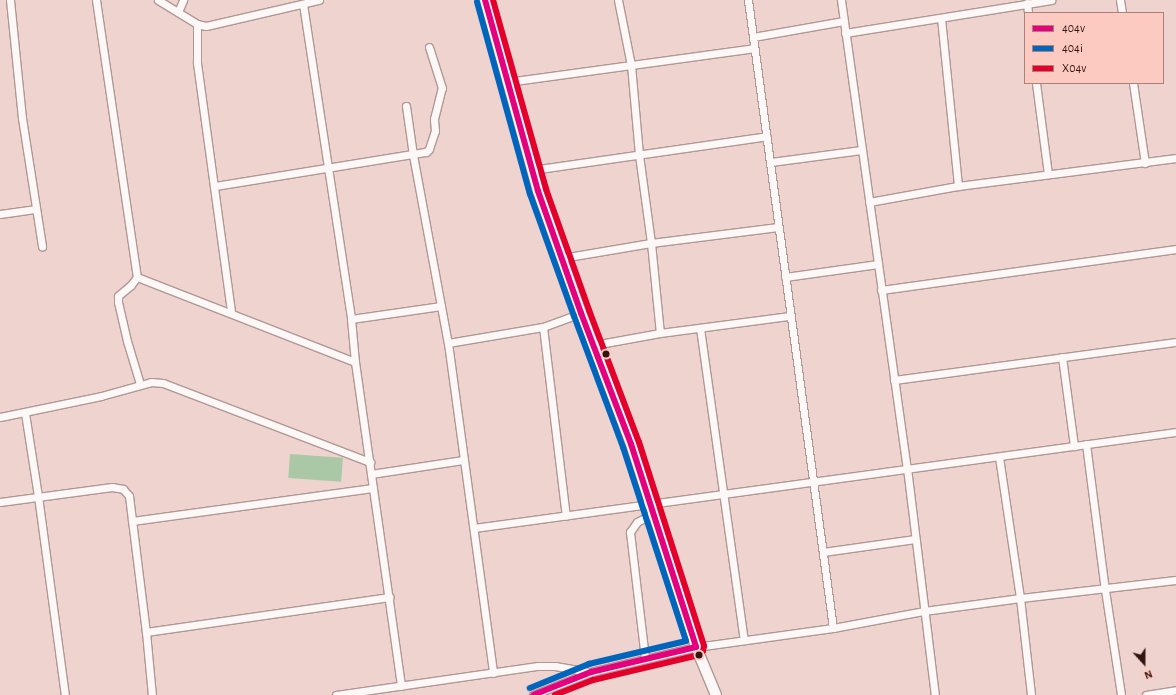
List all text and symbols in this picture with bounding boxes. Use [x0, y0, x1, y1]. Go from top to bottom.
legend [1024, 12, 1164, 84]
text: 404v [1062, 22, 1085, 34]
text: 404i [1062, 42, 1083, 54]
text: X04v [1062, 62, 1086, 74]
unlabelled marker [601, 349, 611, 359]
north arrow [1124, 643, 1164, 683]
unlabelled marker [694, 650, 704, 660]
text: N [1143, 668, 1154, 681]

